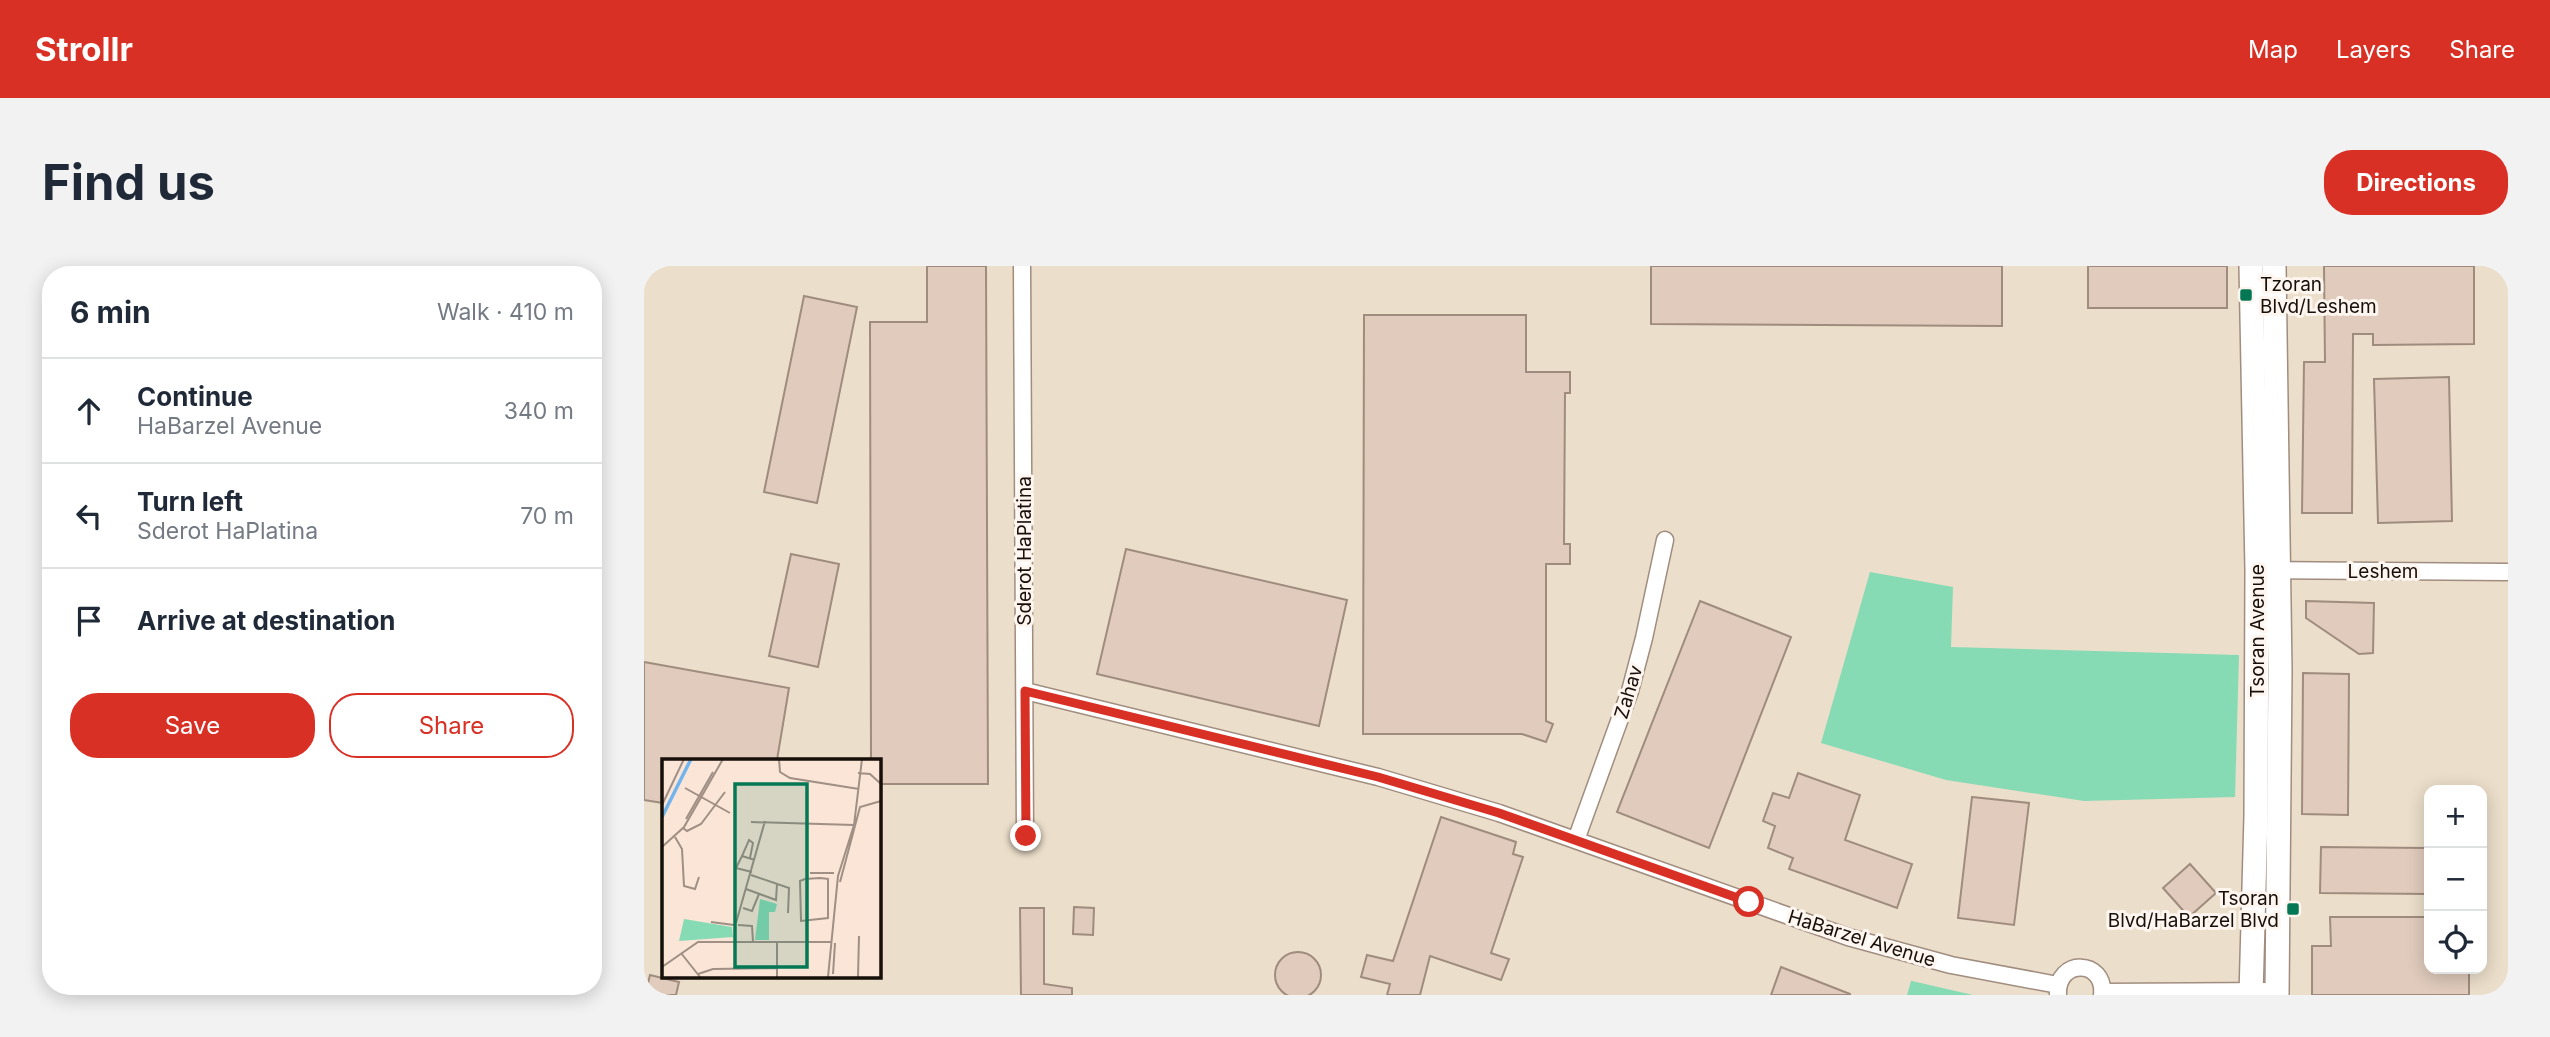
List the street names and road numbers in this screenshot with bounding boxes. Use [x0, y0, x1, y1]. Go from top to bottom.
street label: Sderot HaPlatina [1013, 476, 1036, 626]
street label: Leshem [2348, 560, 2418, 583]
street label: Tsoran Avenue [2246, 564, 2269, 698]
street label: Zahav [1609, 662, 1648, 722]
street label: HaBarzel Avenue [1785, 905, 1938, 972]

